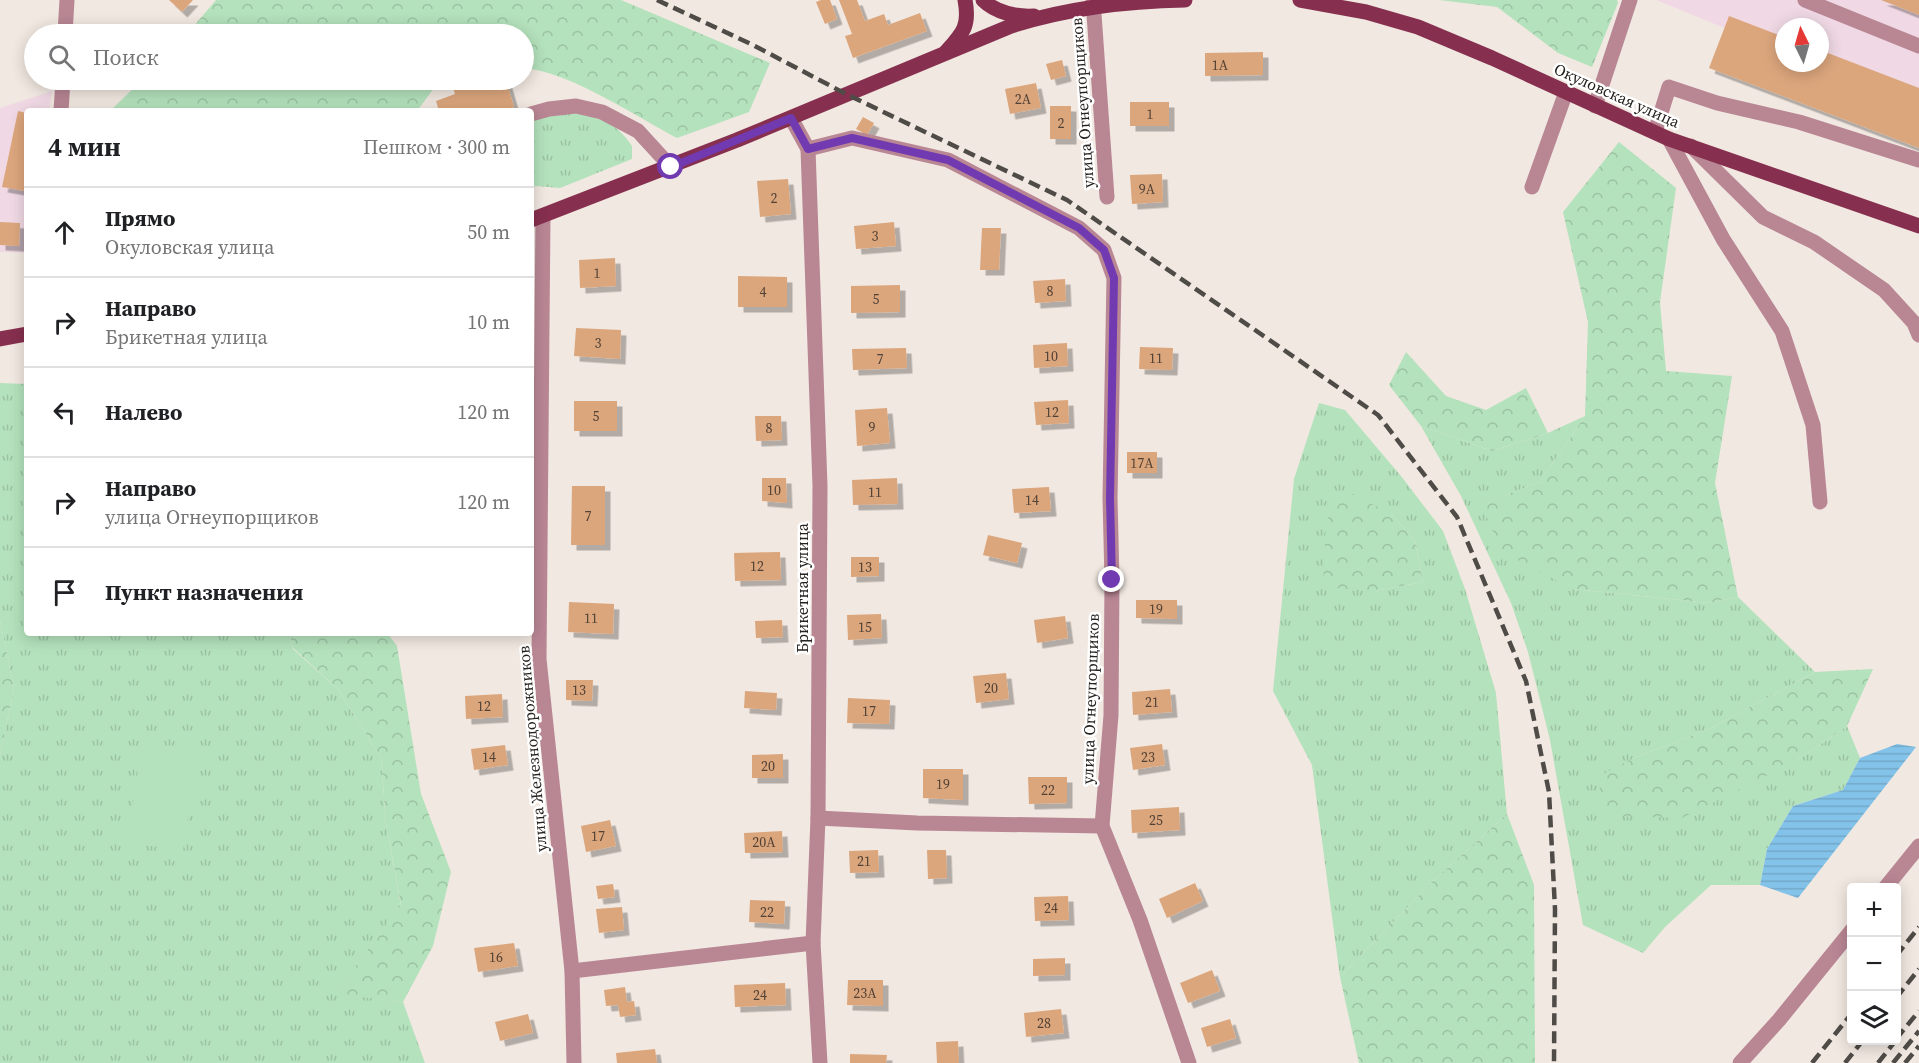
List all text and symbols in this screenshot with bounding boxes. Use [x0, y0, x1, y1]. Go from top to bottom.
street label: улица Огнеупорщиков [1065, 17, 1099, 189]
north arrow [1775, 18, 1829, 72]
search box [24, 24, 534, 90]
icon: search [45, 41, 78, 74]
text: Поиск [93, 42, 159, 72]
house number: 1А [1212, 55, 1229, 75]
street label: Окуловская улица [1551, 57, 1684, 133]
house number: 2А [1015, 89, 1032, 109]
house number: 1 [1147, 104, 1154, 124]
house number: 2 [1058, 113, 1065, 133]
text: 4 мин [48, 129, 121, 165]
text: Пешком · 300 m [363, 133, 510, 161]
route start [657, 153, 683, 179]
house number: 9А [1139, 179, 1156, 199]
house number: 2 [771, 188, 778, 208]
text: Прямо [105, 203, 175, 233]
icon: ahead [48, 216, 81, 249]
text: 50 m [467, 218, 510, 246]
house number: 3 [872, 226, 879, 246]
text: Окуловская улица [105, 233, 274, 261]
house number: 1 [594, 263, 601, 283]
house number: 8 [1047, 281, 1054, 301]
house number: 4 [760, 282, 767, 302]
house number: 5 [873, 289, 880, 309]
text: Направо [105, 293, 196, 323]
icon: right [48, 306, 81, 339]
text: 10 m [467, 308, 510, 336]
text: Брикетная улица [105, 323, 268, 351]
house number: 3 [595, 333, 602, 353]
house number: 10 [1044, 346, 1058, 366]
house number: 11 [1149, 348, 1163, 368]
house number: 7 [877, 349, 884, 369]
icon: left [48, 396, 81, 429]
text: Налево [105, 397, 182, 427]
text: 120 m [457, 398, 510, 426]
house number: 12 [1045, 402, 1059, 422]
house number: 5 [593, 406, 600, 426]
house number: 9 [869, 417, 876, 437]
house number: 8 [766, 418, 773, 438]
house number: 17А [1130, 453, 1154, 473]
text: Направо [105, 473, 196, 503]
house number: 10 [767, 480, 781, 500]
house number: 11 [868, 482, 882, 502]
icon: right [48, 486, 81, 519]
text: 120 m [457, 488, 510, 516]
house number: 14 [1025, 490, 1039, 510]
text: улица Огнеупорщиков [105, 503, 319, 531]
house number: 7 [585, 506, 592, 526]
street label: Брикетная улица [791, 522, 813, 653]
house number: 12 [750, 556, 764, 576]
house number: 13 [858, 557, 872, 577]
route end [1098, 566, 1124, 592]
icon: arrive [48, 576, 81, 609]
text: Пункт назначения [105, 577, 303, 607]
house number: 19 [1149, 599, 1163, 619]
house number: 11 [584, 608, 598, 628]
street label: улица Огнеупорщиков [1076, 613, 1104, 785]
house number: 15 [858, 617, 872, 637]
street label: улица Железнодорожников [512, 645, 552, 853]
house number: 20 [984, 678, 998, 698]
house number: 13 [572, 680, 586, 700]
house number: 21 [1145, 692, 1159, 712]
house number: 12 [477, 696, 491, 716]
house number: 17 [862, 701, 876, 721]
house number: 14 [482, 747, 496, 767]
house number: 23 [1141, 747, 1155, 767]
house number: 20 [761, 756, 775, 776]
house number: 19 [936, 774, 950, 794]
house number: 22 [1041, 780, 1055, 800]
house number: 25 [1149, 810, 1163, 830]
house number: 17 [591, 826, 605, 846]
house number: 20А [752, 832, 776, 852]
house number: 21 [857, 851, 871, 871]
map controls [1847, 883, 1901, 1045]
button: + [1847, 883, 1901, 937]
house number: 24 [1044, 898, 1058, 918]
house number: 22 [760, 902, 774, 922]
button: − [1847, 937, 1901, 991]
house number: 16 [489, 947, 503, 967]
house number: 23А [853, 983, 877, 1003]
house number: 24 [753, 985, 767, 1005]
button: layers [1847, 991, 1901, 1045]
house number: 28 [1037, 1013, 1051, 1033]

